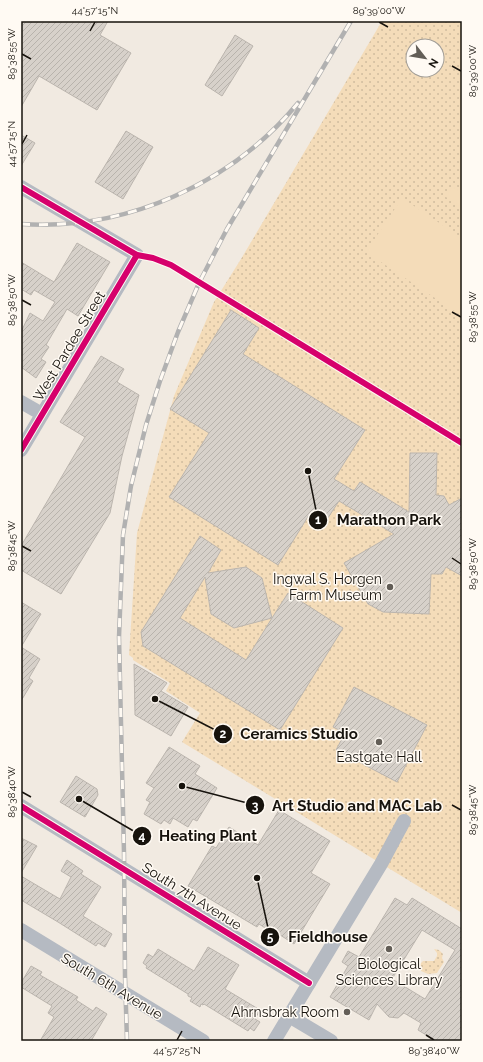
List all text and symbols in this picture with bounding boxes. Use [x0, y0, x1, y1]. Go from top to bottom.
text: 44°57'15"N [72, 5, 118, 16]
text: 89°39'00"W [353, 5, 406, 16]
text: 89°38'55"W [6, 28, 17, 80]
north arrow [405, 38, 445, 78]
text: 89°39'00"W [467, 44, 478, 97]
text: N [425, 56, 441, 70]
text: 44°57'15"N [6, 121, 17, 167]
text: 89°38'50"W [6, 274, 17, 326]
street label: West Pardee Street [30, 288, 108, 404]
text: 89°38'55"W [467, 291, 478, 343]
callout: Marathon Park [308, 506, 449, 533]
text: Marathon Park [337, 511, 442, 529]
text: 1 [315, 513, 321, 527]
text: 89°38'45"W [6, 520, 17, 571]
text: 89°38'50"W [467, 538, 478, 590]
place label: Ingwal S. Horgen Farm Museum [273, 571, 382, 603]
marker: Ingwal S. Horgen Farm Museum [385, 582, 395, 592]
callout: Ceramics Studio [213, 721, 366, 748]
text: Ceramics Studio [240, 725, 358, 743]
text: 2 [220, 727, 227, 741]
marker: Eastgate Hall [374, 737, 384, 747]
place label: Eastgate Hall [336, 749, 422, 765]
text: 89°38'40"W [6, 766, 17, 818]
text: 89°38'45"W [467, 784, 478, 835]
callout: Art Studio and MAC Lab [245, 792, 450, 819]
text: Art Studio and MAC Lab [272, 797, 442, 815]
text: 3 [252, 799, 259, 813]
callout: Heating Plant [132, 823, 265, 850]
text: Heating Plant [159, 827, 257, 845]
text: 4 [139, 829, 146, 843]
street label: South 7th Avenue [139, 859, 245, 933]
callout: Fieldhouse [260, 924, 375, 951]
text: Fieldhouse [288, 928, 368, 946]
text: 5 [267, 930, 274, 944]
marker: Biological Sciences Library [384, 944, 394, 954]
street label: South 6th Avenue [59, 949, 165, 1023]
place label: Biological Sciences Library [336, 956, 443, 988]
place label: Ahrnsbrak Room [231, 1004, 339, 1020]
marker: Ahrnsbrak Room [342, 1007, 352, 1017]
text: 44°57'25"N [153, 1045, 201, 1056]
text: 89°38'40"W [408, 1045, 460, 1056]

